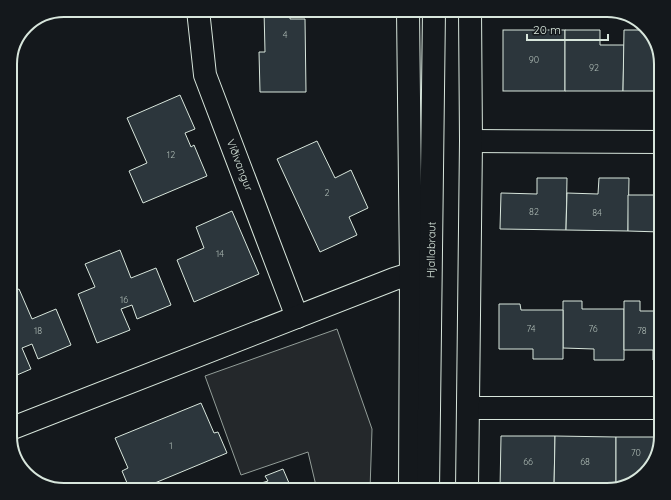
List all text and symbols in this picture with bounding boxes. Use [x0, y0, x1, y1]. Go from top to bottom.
scale bar [527, 16, 608, 42]
text: 20 m [533, 22, 561, 37]
house number: 4 [283, 29, 288, 40]
house number: 90 [529, 54, 539, 65]
house number: 92 [589, 62, 599, 73]
street label: Víðivangur [224, 137, 257, 194]
house number: 12 [167, 149, 175, 160]
house number: 2 [325, 187, 330, 198]
house number: 82 [529, 206, 539, 217]
house number: 84 [592, 207, 602, 218]
street label: Hjallabraut [424, 221, 438, 278]
house number: 14 [216, 248, 224, 259]
house number: 16 [120, 294, 128, 305]
house number: 74 [526, 323, 536, 334]
house number: 76 [588, 323, 598, 334]
house number: 18 [34, 325, 42, 336]
house number: 78 [637, 325, 647, 336]
house number: 1 [169, 440, 173, 451]
house number: 70 [631, 447, 641, 458]
house number: 66 [523, 456, 533, 467]
house number: 68 [580, 456, 590, 467]

